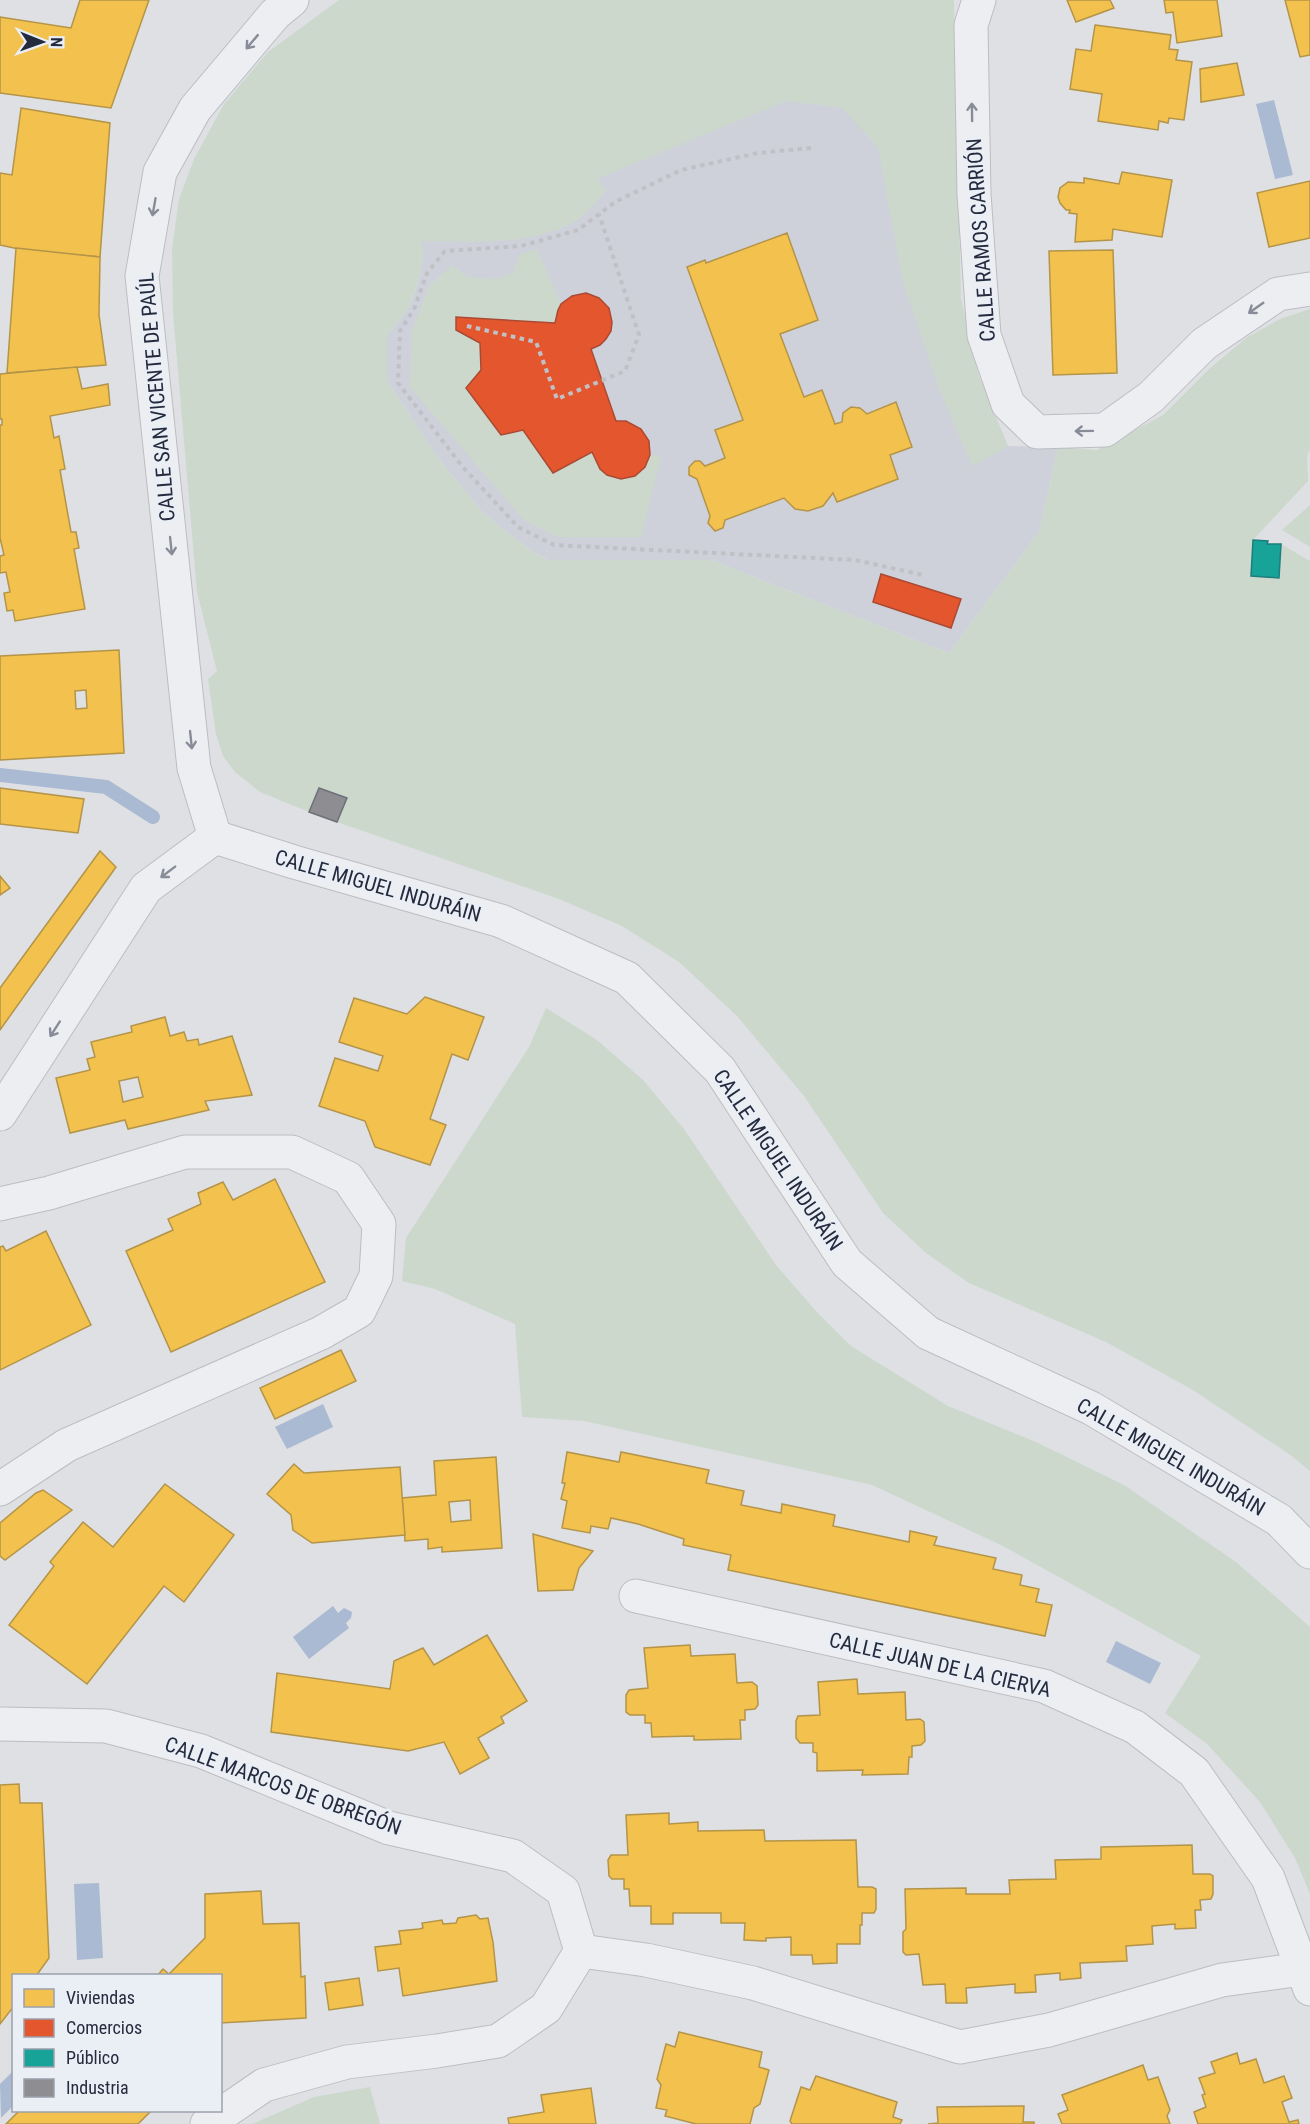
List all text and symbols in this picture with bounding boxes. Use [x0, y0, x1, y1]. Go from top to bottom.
north arrow [12, 12, 72, 72]
one-way arrow [245, 34, 258, 50]
text: N [47, 37, 66, 47]
one-way arrow [966, 103, 978, 123]
street label: CALLE RAMOS CARRIÓN [962, 137, 1000, 343]
one-way arrow [149, 196, 160, 216]
street label: CALLE SAN VICENTE DE PAÚL [134, 272, 180, 522]
one-way arrow [1249, 302, 1265, 314]
one-way arrow [1075, 425, 1095, 437]
one-way arrow [166, 536, 177, 555]
one-way arrow [186, 730, 197, 749]
street label: CALLE MIGUEL INDURÁIN [272, 845, 484, 927]
one-way arrow [161, 866, 177, 878]
one-way arrow [49, 1020, 61, 1037]
street label: CALLE MIGUEL INDURÁIN [708, 1065, 848, 1255]
street label: CALLE MIGUEL INDURÁIN [1073, 1393, 1269, 1521]
street label: CALLE JUAN DE LA CIERVA [827, 1628, 1053, 1702]
street label: CALLE MARCOS DE OBREGÓN [162, 1732, 404, 1840]
legend [12, 1974, 222, 2112]
text: Viviendas [66, 1987, 135, 2008]
text: Comercios [66, 2017, 142, 2038]
text: Público [66, 2047, 119, 2068]
text: Industria [66, 2077, 129, 2098]

